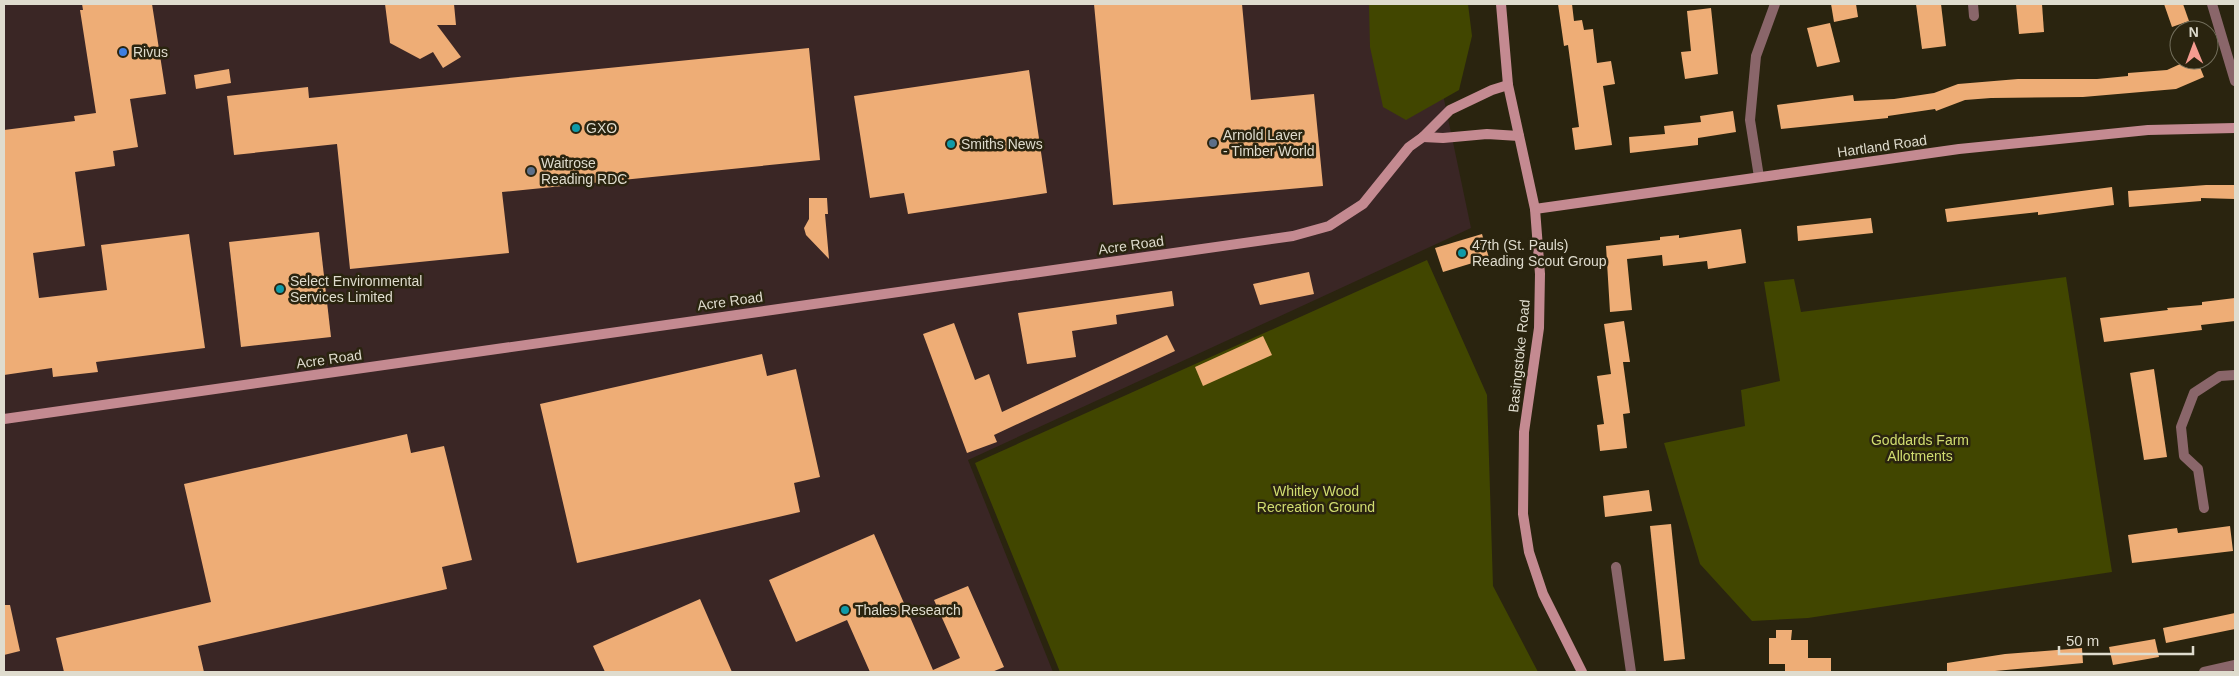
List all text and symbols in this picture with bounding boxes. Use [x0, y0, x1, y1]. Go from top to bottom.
north arrow [2169, 20, 2219, 70]
text: N [2189, 24, 2199, 40]
place label: Rivus [133, 44, 168, 60]
marker: Rivus [117, 46, 129, 58]
place label: GXO [586, 120, 617, 136]
marker: GXO [570, 122, 582, 134]
place label: Arnold Laver - Timber World [1223, 127, 1315, 159]
street label: Hartland Road [1836, 132, 1928, 160]
place label: Smiths News [961, 136, 1043, 152]
marker: Arnold Laver - Timber World [1207, 137, 1219, 149]
marker: Smiths News [945, 138, 957, 150]
place label: Waitrose Reading RDC [541, 155, 627, 187]
marker: Waitrose Reading RDC [525, 165, 537, 177]
street label: Acre Road [1097, 232, 1165, 258]
place label: 47th (St. Pauls) Reading Scout Group [1472, 237, 1607, 269]
marker: 47th (St. Pauls) Reading Scout Group [1456, 247, 1468, 259]
place label: Select Environmental Services Limited [290, 273, 422, 305]
marker: Select Environmental Services Limited [274, 283, 286, 295]
street label: Acre Road [696, 288, 764, 314]
street label: Basingstoke Road [1505, 299, 1533, 413]
street label: Acre Road [295, 346, 363, 372]
park label: Goddards Farm Allotments [1871, 432, 1969, 464]
park label: Whitley Wood Recreation Ground [1257, 483, 1375, 515]
place label: Thales Research [855, 602, 961, 618]
marker: Thales Research [839, 604, 851, 616]
scale bar [2059, 624, 2193, 656]
text: 50 m [2066, 632, 2099, 649]

